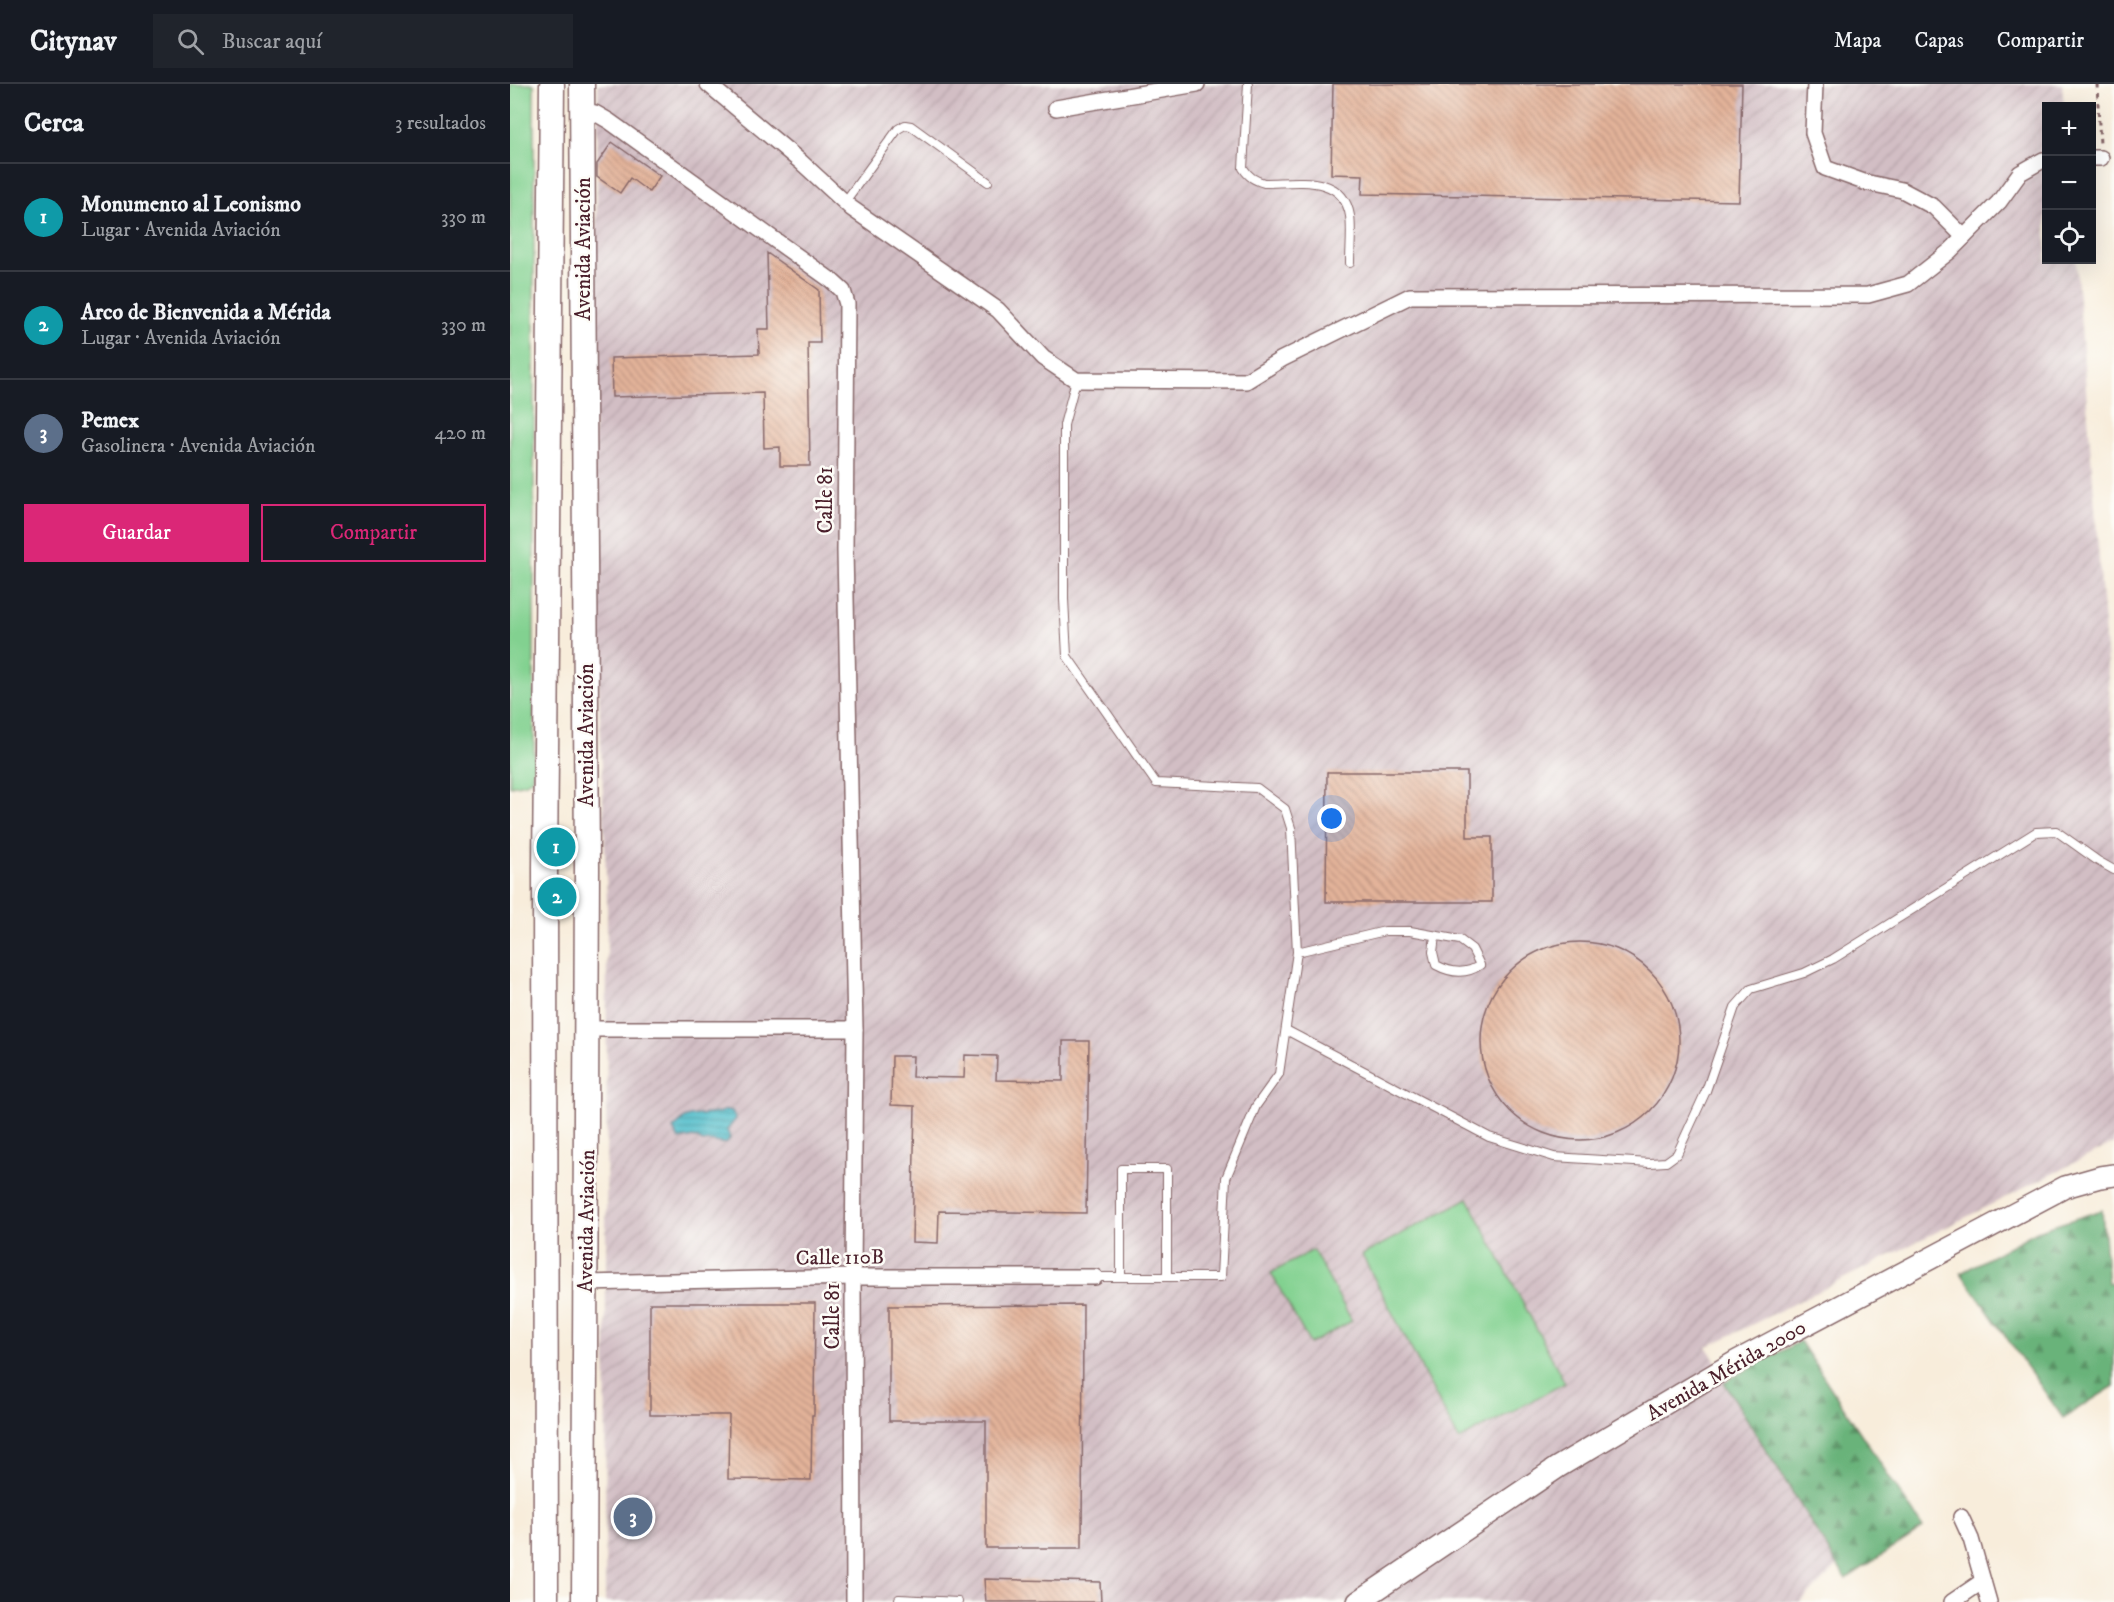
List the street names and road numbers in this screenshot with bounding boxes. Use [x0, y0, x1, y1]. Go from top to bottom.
street label: Avenida Aviación [571, 177, 597, 321]
street label: Calle 81 [813, 467, 839, 533]
street label: Avenida Aviación [574, 663, 600, 807]
street label: Avenida Aviación [573, 1149, 601, 1293]
street label: Calle 110B [796, 1244, 885, 1272]
street label: Calle 81 [820, 1283, 846, 1349]
street label: Avenida Mérida 2000 [1642, 1315, 1811, 1427]

